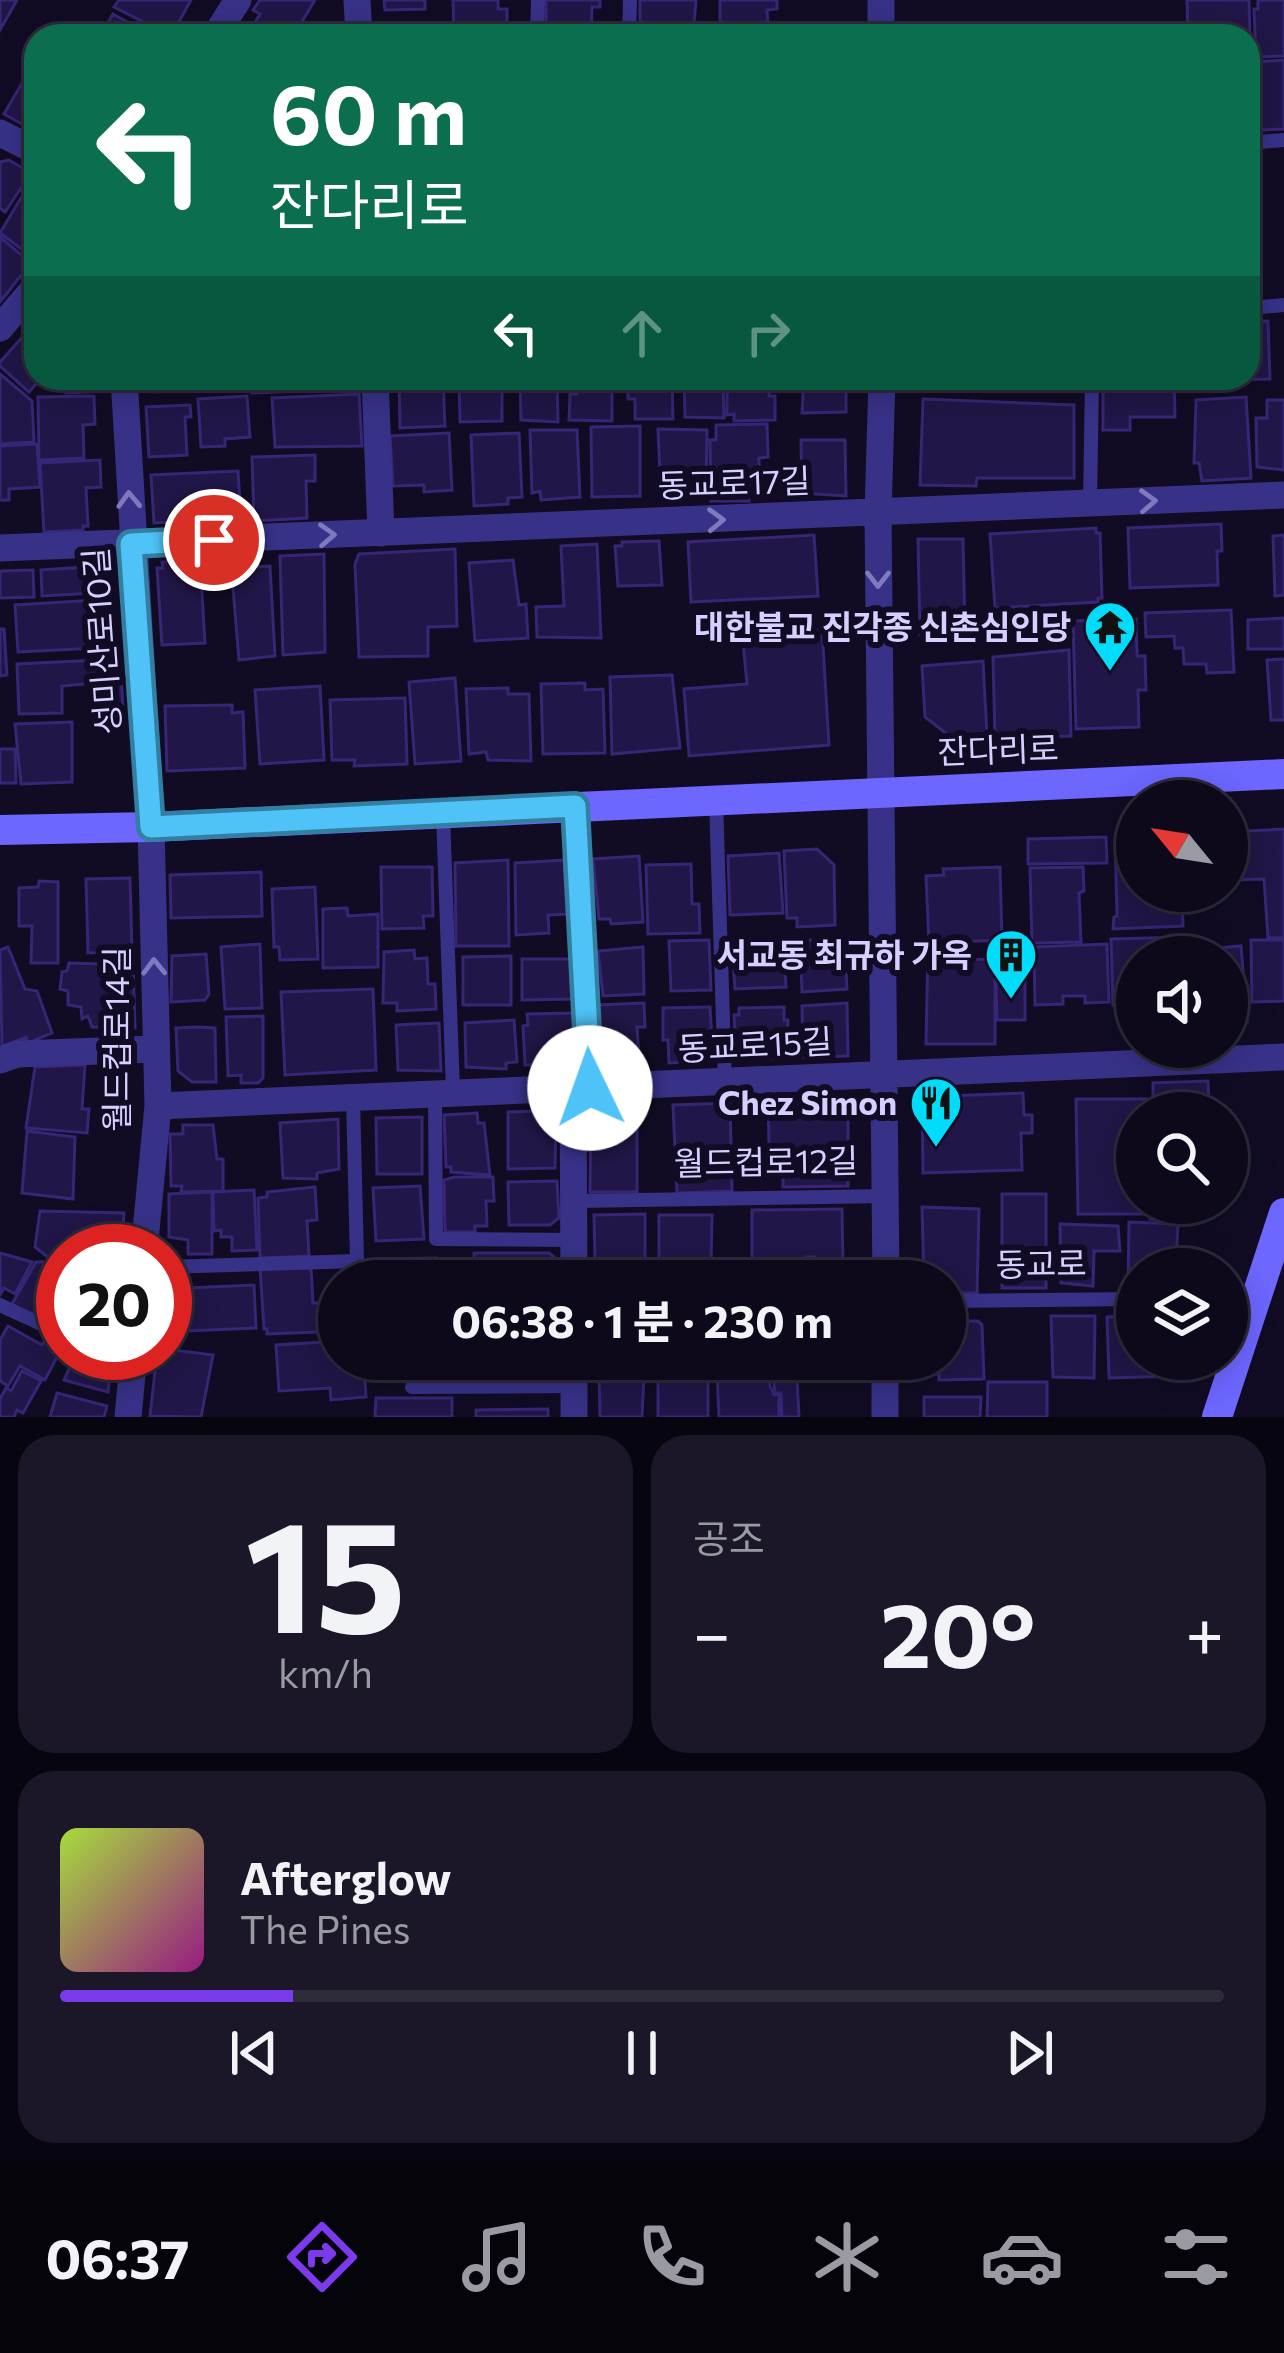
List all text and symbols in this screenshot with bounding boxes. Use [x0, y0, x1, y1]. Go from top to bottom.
text: 60 m [270, 60, 467, 162]
icon: left [72, 72, 228, 228]
text: 잔다리로 [270, 170, 469, 236]
icon: left [483, 300, 549, 366]
icon: ahead [609, 300, 675, 366]
icon: right [735, 300, 801, 366]
street label: 동교로17길 [657, 458, 811, 505]
one-way arrow [1139, 488, 1158, 514]
pin [163, 489, 265, 591]
one-way arrow [116, 490, 142, 509]
icon: arrive [181, 507, 247, 573]
one-way arrow [707, 507, 726, 533]
one-way arrow [318, 522, 337, 548]
street label: 성미산로10길 [74, 546, 127, 736]
one-way arrow [865, 571, 891, 589]
temple icon: 대한불교 진각종 신촌심인당 [1082, 599, 1138, 673]
place label: 대한불교 진각종 신촌심인당 [694, 605, 1071, 646]
street label: 잔다리로 [937, 726, 1059, 771]
north arrow [1116, 780, 1248, 912]
map controls [1116, 780, 1248, 1380]
building icon: 서교동 최규하 가옥 [983, 927, 1039, 1001]
place label: 서교동 최규하 가옥 [717, 933, 972, 974]
button: sound [1116, 936, 1248, 1068]
street label: 월드컵로14길 [95, 946, 136, 1132]
one-way arrow [141, 957, 167, 976]
street label: 동교로15길 [677, 1019, 833, 1068]
position arrow [527, 1025, 653, 1151]
restaurant icon: Chez Simon [908, 1075, 964, 1149]
place label: Chez Simon [718, 1081, 897, 1122]
button: search [1116, 1092, 1248, 1224]
street label: 월드컵로12길 [674, 1138, 858, 1183]
speed limit sign: 20 [36, 1224, 192, 1380]
street label: 동교로 [995, 1241, 1087, 1284]
button: layers [1116, 1248, 1248, 1380]
text: 06:38 · 1 분 · 230 m [451, 1292, 833, 1347]
text: 15 [245, 1474, 406, 1665]
text: 공조 [693, 1513, 765, 1561]
text: 20° [880, 1576, 1036, 1687]
text: − [693, 1591, 731, 1672]
text: + [1185, 1591, 1224, 1672]
text: km/h [278, 1648, 373, 1696]
text: Afterglow [240, 1849, 451, 1904]
text: The Pines [240, 1904, 411, 1952]
icon: previous [221, 2020, 287, 2086]
icon: pause [609, 2020, 675, 2086]
icon: next [997, 2020, 1063, 2086]
icon: directions [280, 2215, 364, 2299]
icon: music [455, 2215, 539, 2299]
icon: phone [630, 2215, 714, 2299]
icon: climate [805, 2215, 889, 2299]
icon: car [980, 2215, 1064, 2299]
icon: filters [1154, 2215, 1238, 2299]
text: 06:37 [45, 2224, 190, 2290]

